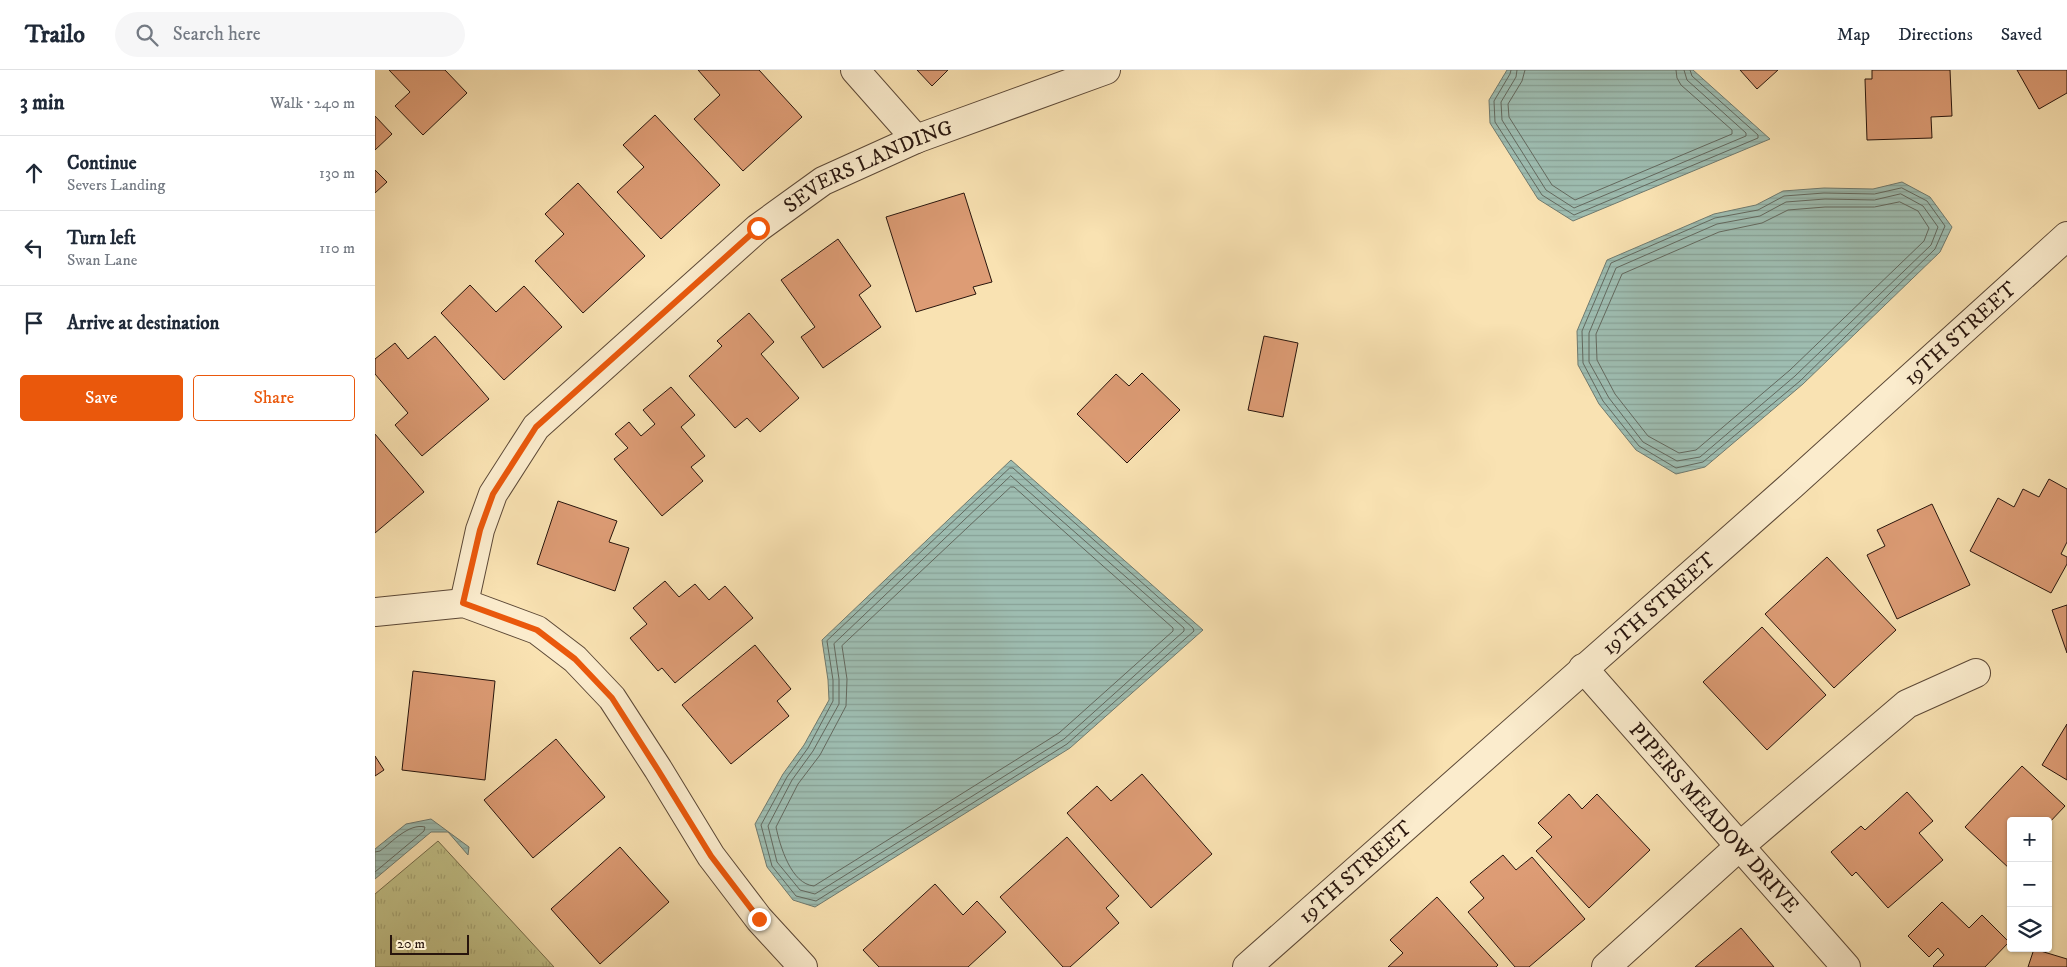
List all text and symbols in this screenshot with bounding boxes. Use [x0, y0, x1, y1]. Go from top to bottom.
search box [115, 12, 465, 57]
text: Trailo [25, 20, 85, 50]
icon: search [133, 21, 161, 49]
text: Search here [173, 23, 261, 46]
text: Map [1837, 24, 1870, 46]
text: Directions [1898, 24, 1973, 46]
text: Saved [2001, 24, 2042, 46]
text: 3 min [20, 90, 65, 116]
text: Walk · 240 m [270, 93, 355, 113]
street label: SEVERS LANDING [779, 115, 957, 219]
text: Continue [67, 152, 137, 175]
icon: ahead [20, 159, 48, 187]
text: 130 m [319, 163, 355, 183]
text: Severs Landing [67, 175, 165, 195]
route start [747, 217, 770, 240]
text: Turn left [67, 227, 136, 250]
icon: left [20, 234, 48, 262]
text: 110 m [319, 238, 355, 258]
text: Swan Lane [67, 250, 137, 270]
street label: 19TH STREET [1899, 276, 2022, 391]
icon: arrive [20, 309, 48, 337]
text: Arrive at destination [67, 312, 219, 335]
button: Save [20, 375, 183, 421]
button: Share [193, 375, 355, 421]
street label: 19TH STREET [1597, 547, 1721, 661]
street label: PIPERS MEADOW DRIVE [1623, 717, 1804, 919]
street label: 19TH STREET [1293, 815, 1418, 929]
map controls [2007, 817, 2052, 952]
button: + [2007, 817, 2052, 862]
button: − [2007, 862, 2052, 907]
button: layers [2007, 907, 2052, 952]
route end [748, 908, 771, 931]
scale bar [390, 932, 469, 955]
text: 20 m [397, 935, 425, 953]

